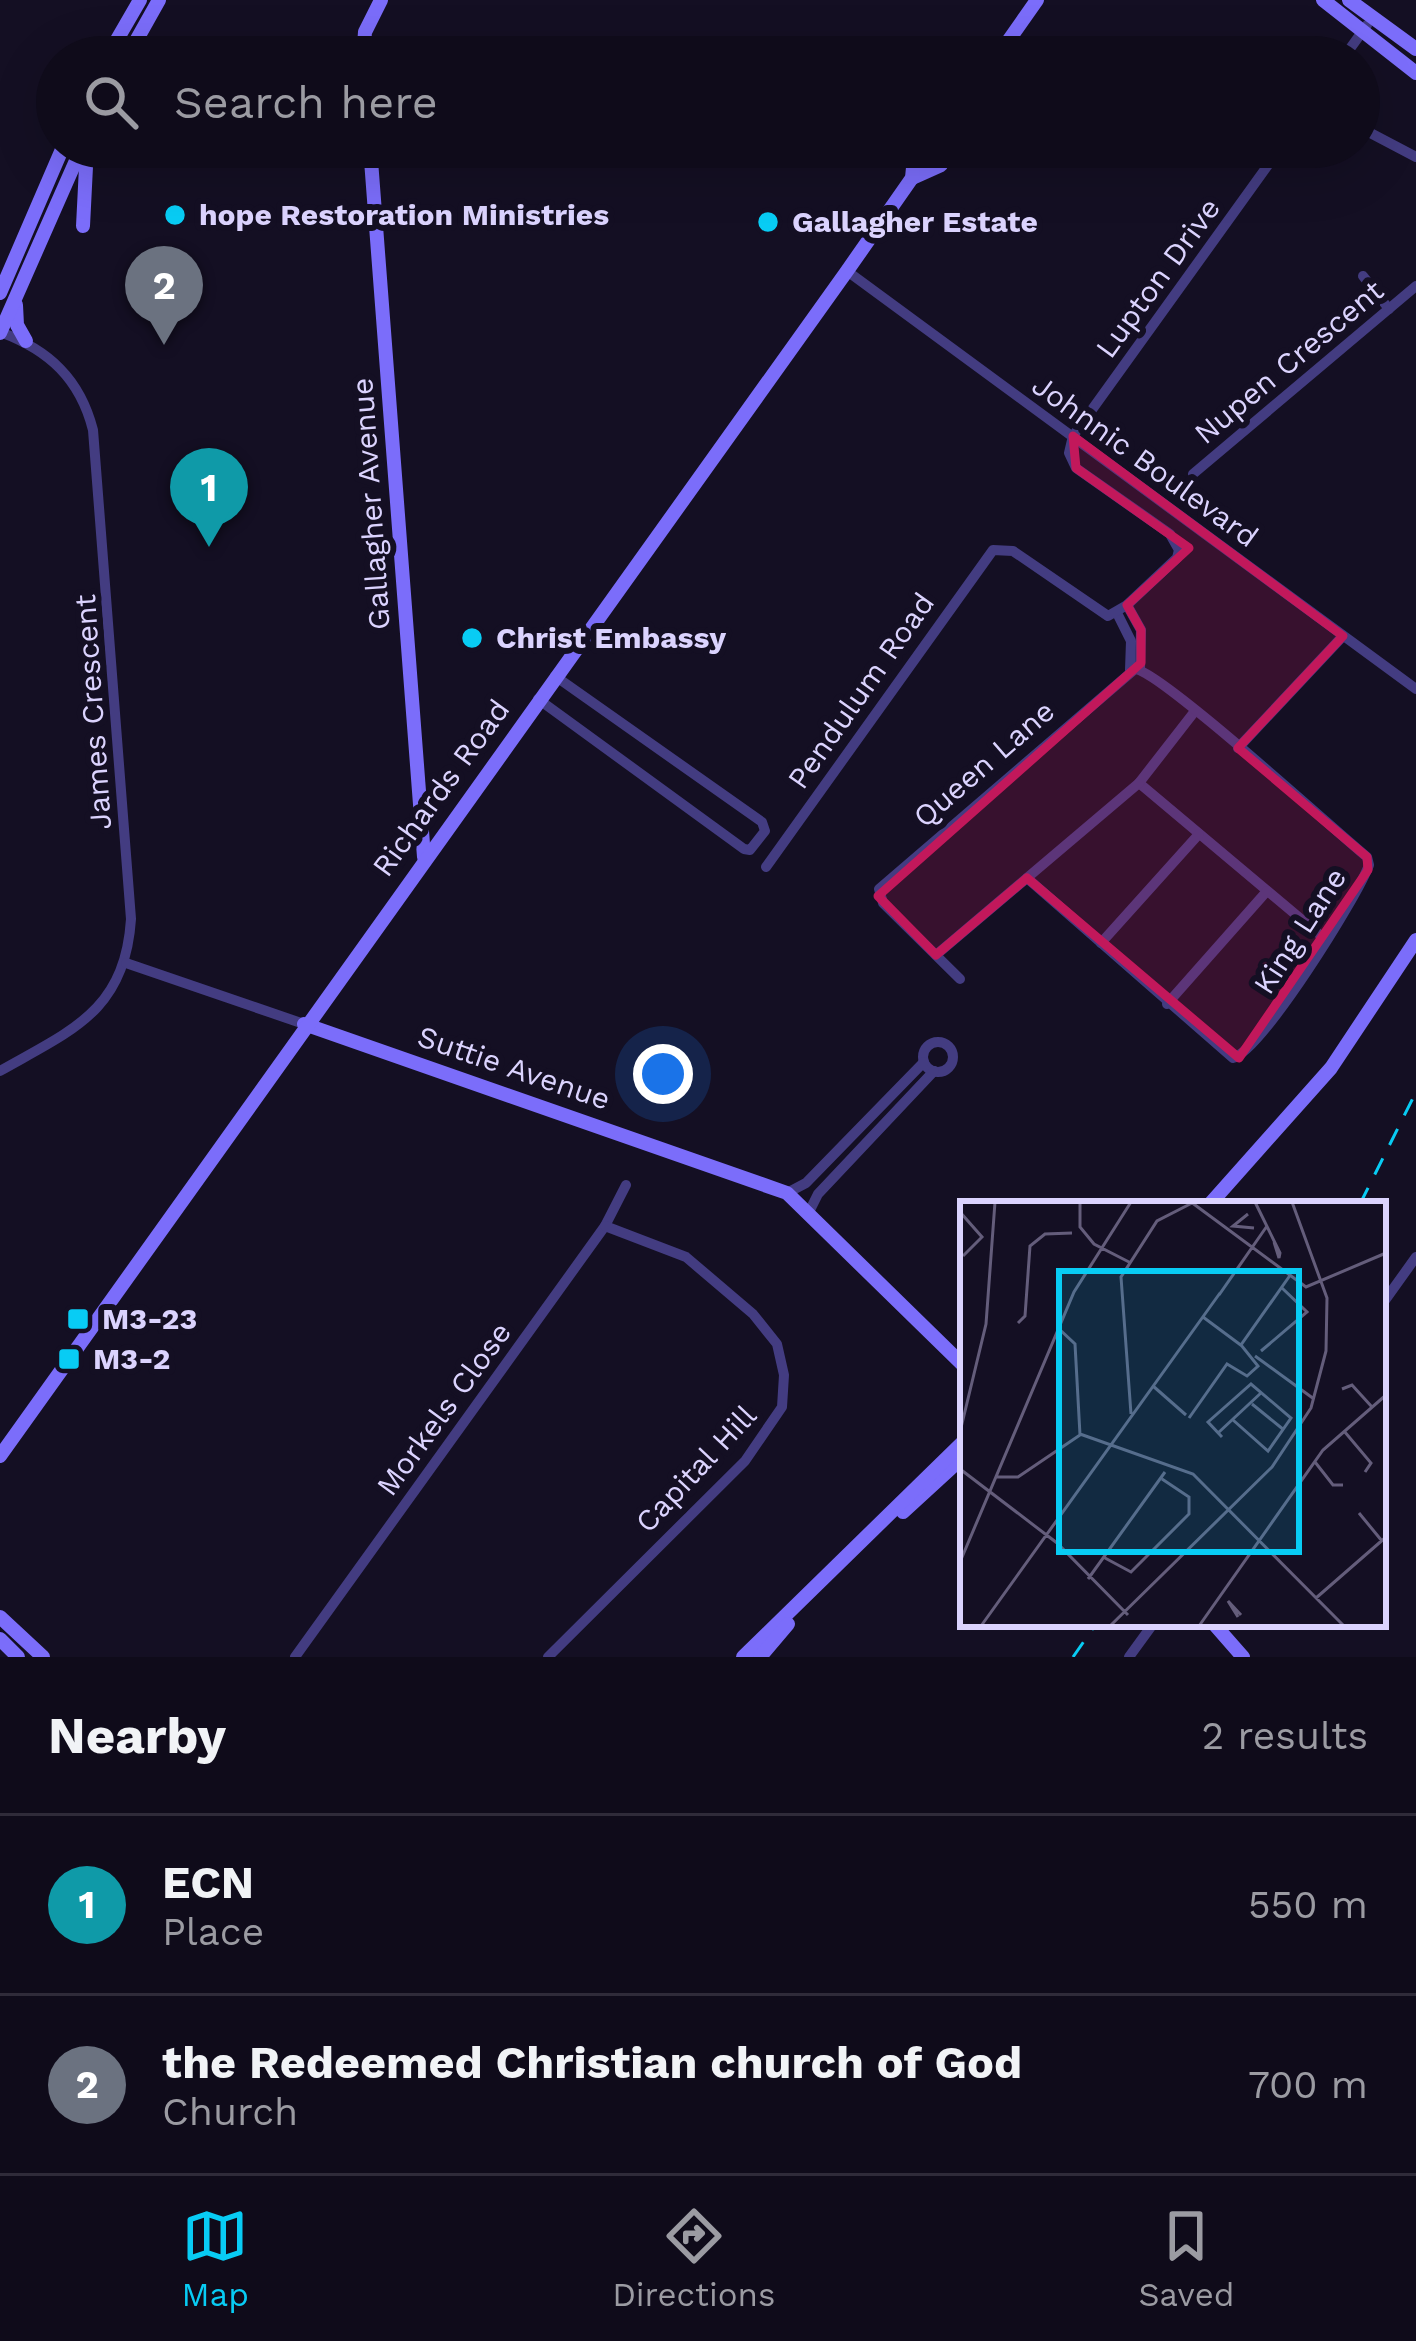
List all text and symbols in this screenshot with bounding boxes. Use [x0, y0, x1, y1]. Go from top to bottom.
search box [36, 36, 1380, 168]
icon: search [78, 69, 144, 135]
text: Search here [174, 76, 438, 129]
street label: Lupton Drive [1088, 191, 1227, 364]
place label: hope Restoration Ministries [199, 197, 609, 232]
marker: hope Restoration Ministries [162, 202, 188, 228]
place label: Gallagher Estate [792, 204, 1038, 239]
marker: Gallagher Estate [755, 209, 781, 235]
pin: 2 [125, 246, 203, 345]
street label: Nupen Crescent [1187, 272, 1391, 451]
street label: Johnnic Boulevard [1026, 367, 1265, 554]
street label: Gallagher Avenue [344, 377, 397, 631]
pin: 1 [170, 448, 248, 547]
street label: Pendulum Road [780, 586, 941, 795]
street label: James Crescent [67, 593, 118, 831]
place label: Christ Embassy [496, 620, 726, 655]
marker: Christ Embassy [459, 625, 485, 651]
street label: Richards Road [365, 692, 516, 883]
street label: Queen Lane [906, 693, 1061, 834]
street label: King Lane [1246, 861, 1353, 1000]
street label: Suttie Avenue [413, 1018, 615, 1117]
your location [633, 1044, 693, 1104]
inset map [960, 1201, 1386, 1627]
place label: M3-23 [102, 1301, 197, 1336]
marker: M3-23 [65, 1306, 91, 1332]
street label: Morkels Close [369, 1315, 518, 1502]
place label: M3-2 [93, 1341, 170, 1376]
marker: M3-2 [56, 1346, 82, 1372]
street label: Capital Hill [628, 1398, 763, 1539]
text: Nearby [48, 1706, 226, 1765]
text: 2 results [1202, 1713, 1368, 1758]
text: ECN [162, 1856, 254, 1909]
text: 1 [79, 1882, 95, 1927]
text: 550 m [1248, 1882, 1368, 1927]
text: Place [162, 1909, 264, 1954]
text: the Redeemed Christian church of God [162, 2036, 1022, 2089]
text: 2 [75, 2062, 99, 2107]
text: 700 m [1248, 2062, 1368, 2107]
text: Church [162, 2089, 298, 2134]
tab: Map [182, 2203, 249, 2314]
tab: Directions [612, 2203, 775, 2314]
tab: Saved [1139, 2203, 1234, 2314]

